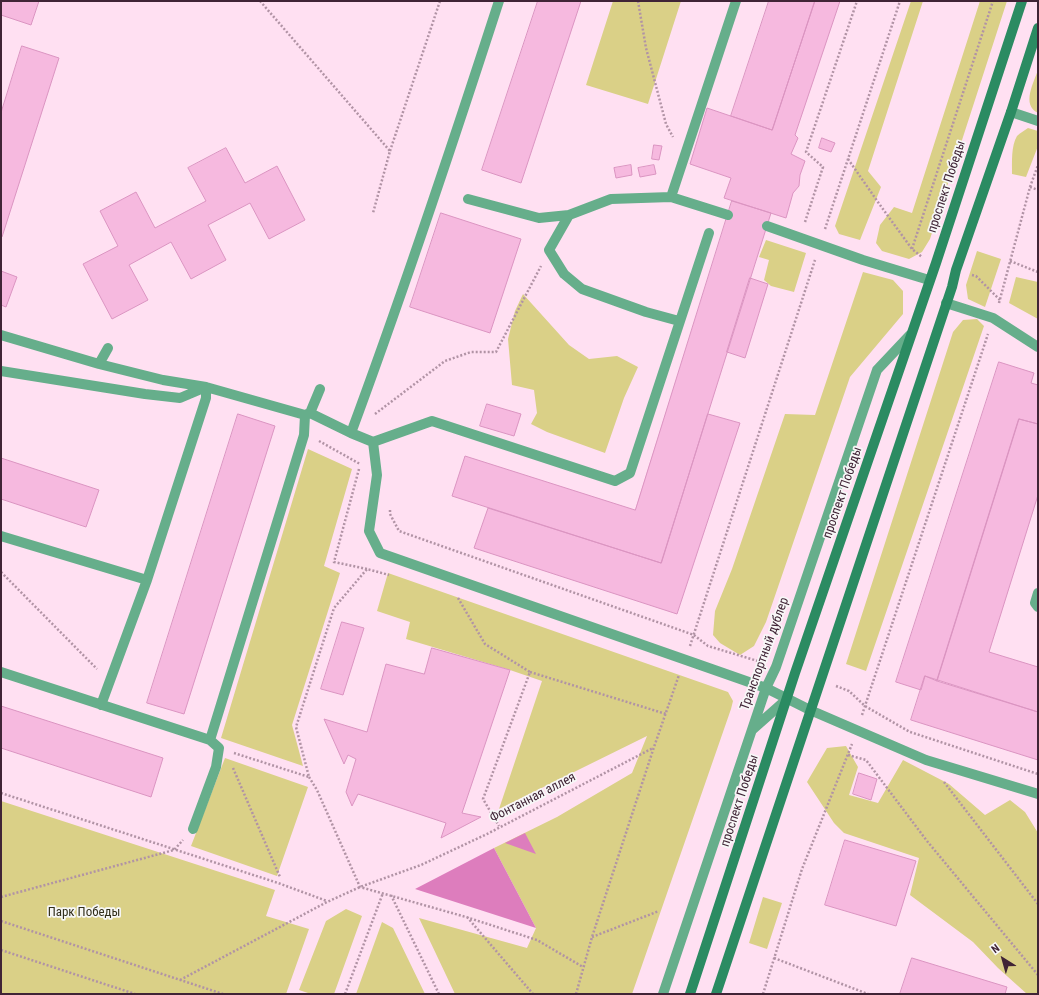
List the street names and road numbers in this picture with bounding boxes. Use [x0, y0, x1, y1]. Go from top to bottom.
street label: проспект Победы [925, 139, 969, 235]
street label: проспект Победы [820, 445, 866, 541]
street label: Транспортный дублер [737, 596, 793, 712]
street label: проспект Победы [718, 753, 762, 849]
street label: Фонтанная аллея [488, 770, 578, 826]

